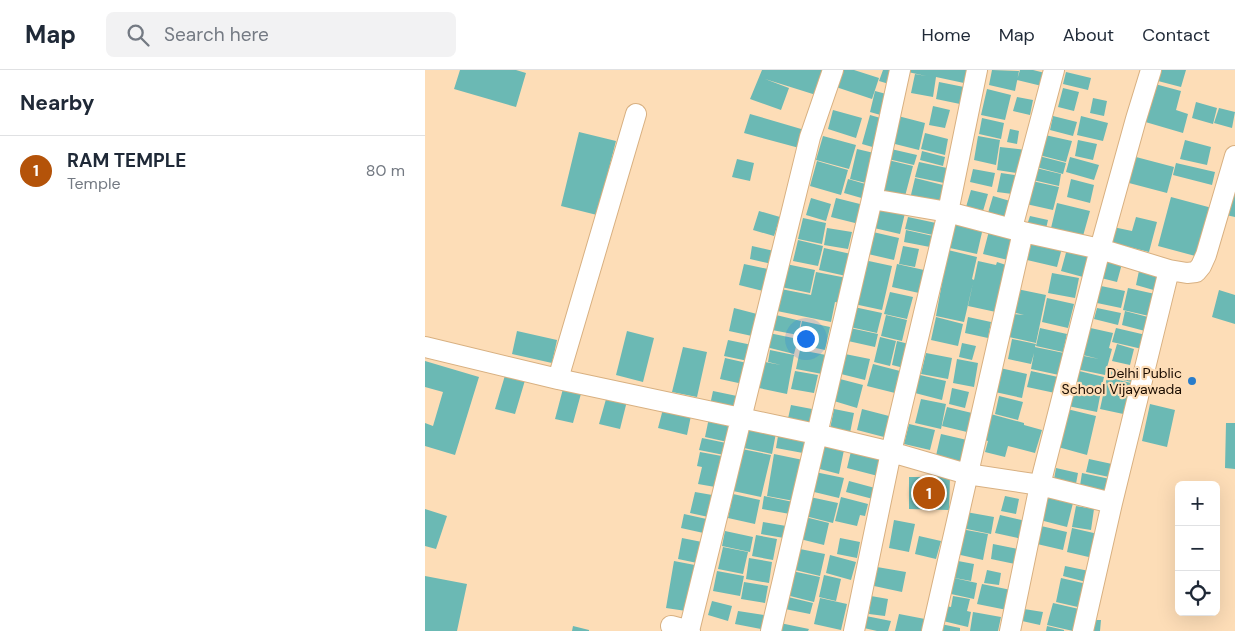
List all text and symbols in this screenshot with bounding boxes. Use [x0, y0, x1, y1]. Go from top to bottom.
search box [106, 12, 456, 57]
text: Map [25, 19, 76, 50]
icon: search [124, 21, 152, 49]
text: Search here [164, 22, 269, 47]
text: Home [921, 23, 971, 47]
text: Map [999, 23, 1035, 47]
text: About [1063, 23, 1114, 47]
text: Contact [1142, 23, 1210, 47]
text: Nearby [20, 89, 94, 117]
text: RAM TEMPLE [67, 148, 186, 173]
text: 1 [33, 160, 39, 181]
text: 80 m [366, 160, 405, 181]
text: Temple [67, 173, 121, 194]
your location [793, 326, 819, 352]
place label: Delhi Public School Vijayawada [1062, 364, 1182, 398]
marker: Delhi Public School Vijayawada [1186, 375, 1198, 387]
pin: 1 [913, 474, 945, 512]
map controls [1175, 481, 1220, 616]
button: + [1175, 481, 1220, 526]
button: − [1175, 526, 1220, 571]
button: locate [1175, 571, 1220, 616]

